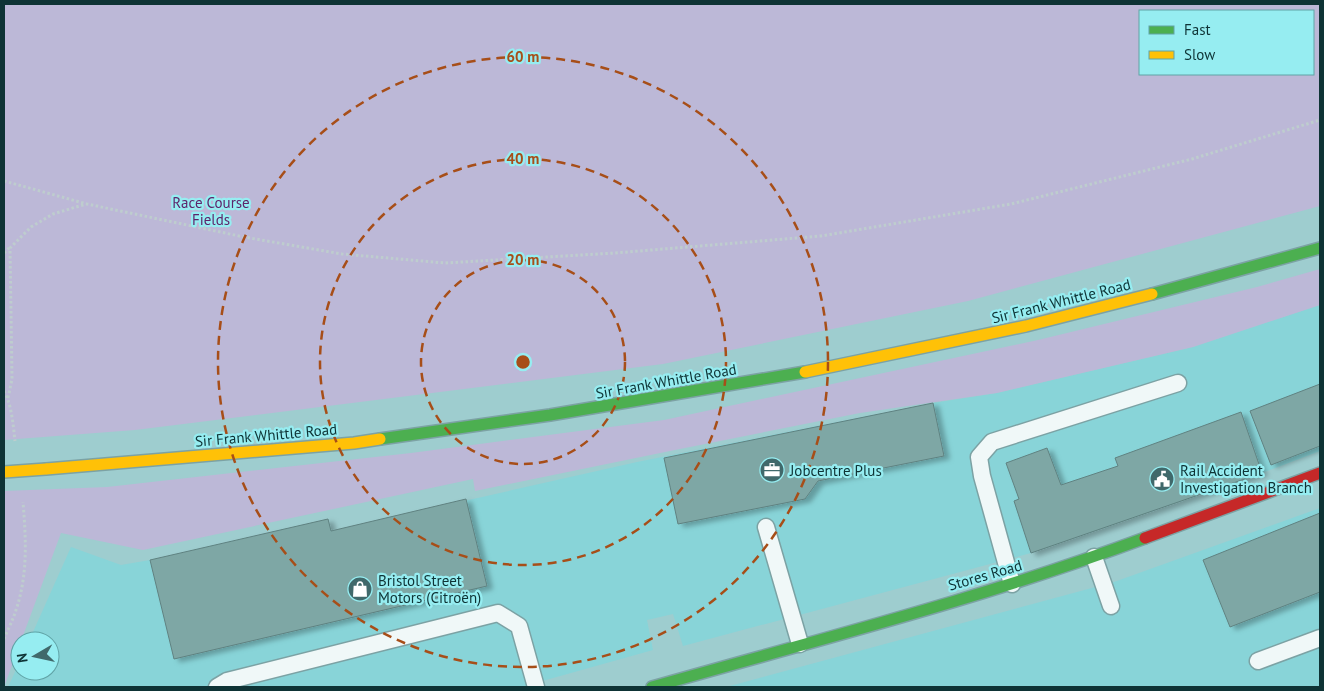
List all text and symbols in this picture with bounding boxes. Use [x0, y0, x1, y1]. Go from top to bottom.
legend [1139, 10, 1314, 75]
text: Fast [1184, 20, 1211, 39]
text: Slow [1184, 45, 1215, 64]
text: 60 m [507, 47, 539, 66]
text: 40 m [507, 149, 539, 168]
park label: Race Course Fields [172, 193, 250, 229]
text: 20 m [507, 250, 539, 269]
street label: Sir Frank Whittle Road [990, 275, 1132, 327]
centre of rings [514, 353, 532, 371]
street label: Sir Frank Whittle Road [594, 359, 738, 403]
street label: Sir Frank Whittle Road [194, 419, 338, 451]
office icon: Jobcentre Plus [759, 457, 785, 483]
place label: Jobcentre Plus [789, 461, 882, 480]
place label: Rail Accident Investigation Branch [1180, 461, 1312, 497]
public building icon: Rail Accident Investigation Branch [1149, 466, 1175, 492]
street label: Stores Road [946, 555, 1024, 595]
place label: Bristol Street Motors (Citroën) [378, 571, 481, 607]
shop icon: Bristol Street Motors (Citroën) [347, 576, 373, 602]
north arrow [10, 631, 60, 681]
text: N [13, 652, 32, 664]

